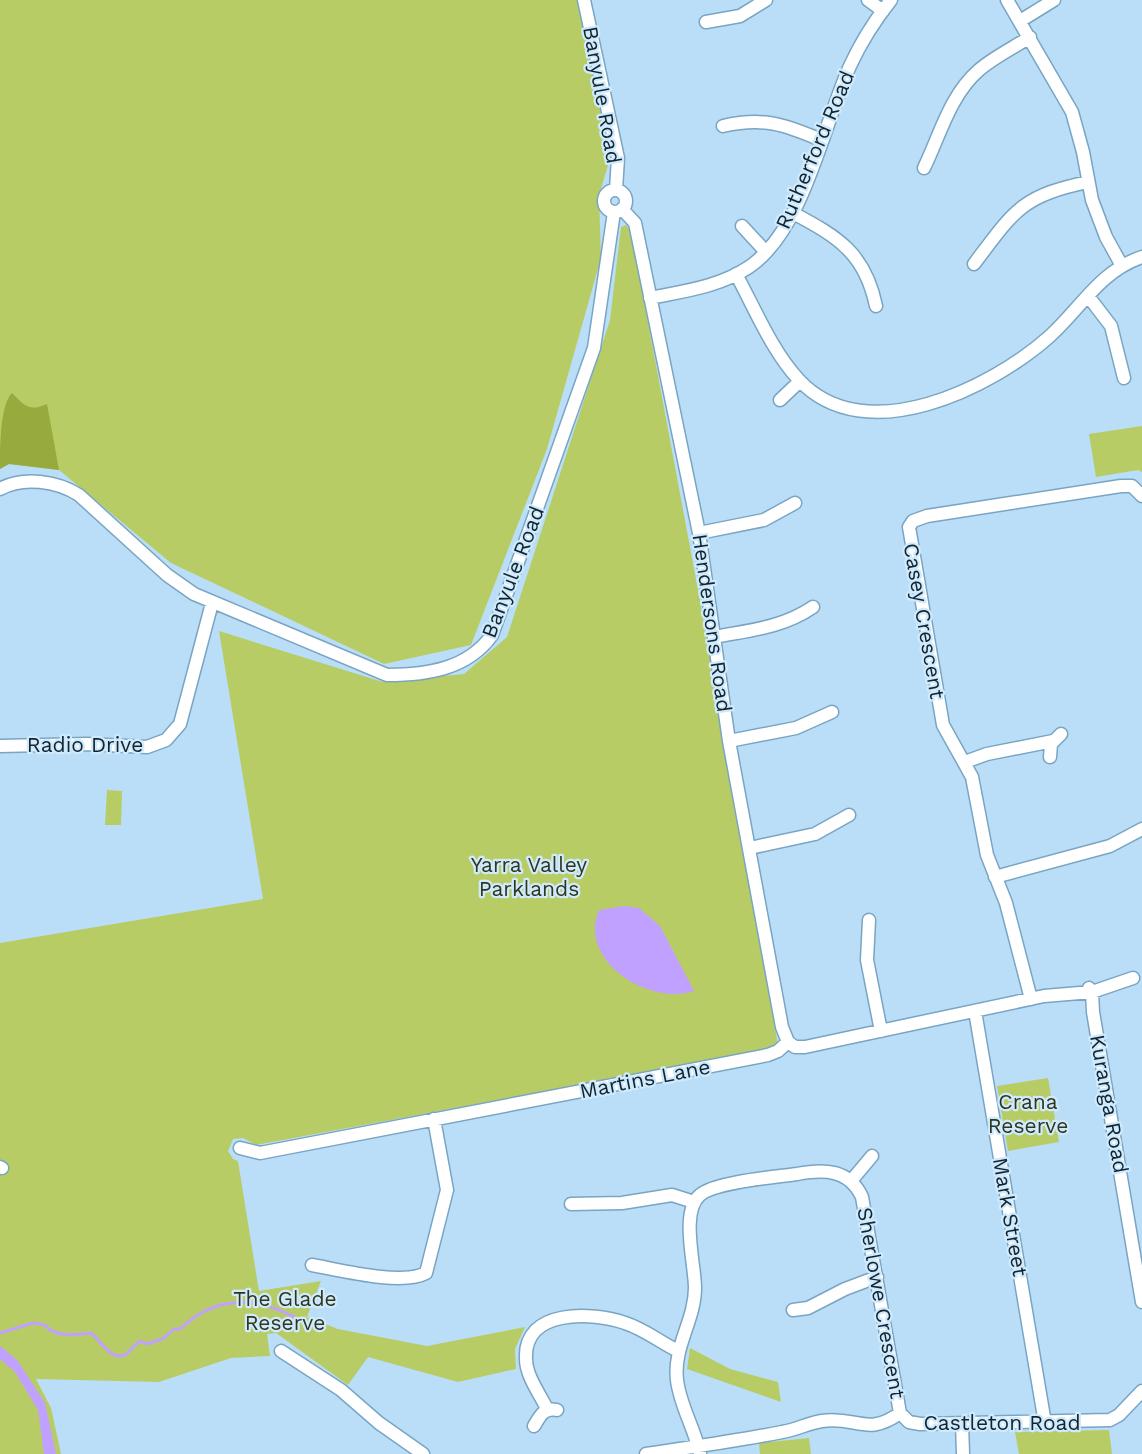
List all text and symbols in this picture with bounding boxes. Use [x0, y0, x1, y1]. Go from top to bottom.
street label: Banyule Road [578, 24, 627, 166]
street label: Rutherford Road [770, 67, 859, 233]
street label: Banyule Road [476, 502, 549, 641]
street label: Hendersons Road [688, 532, 737, 714]
street label: Casey Crescent [898, 541, 951, 701]
street label: Radio Drive [27, 732, 143, 757]
park label: Yarra Valley Parklands [471, 852, 587, 901]
street label: Kuranga Road [1085, 1033, 1134, 1175]
street label: Martins Lane [577, 1054, 712, 1103]
park label: Crana Reserve [988, 1089, 1068, 1138]
street label: Mark Street [988, 1156, 1033, 1278]
street label: Sherlowe Crescent [852, 1205, 911, 1401]
park label: The Glade Reserve [233, 1286, 337, 1335]
street label: Castleton Road [923, 1410, 1081, 1435]

